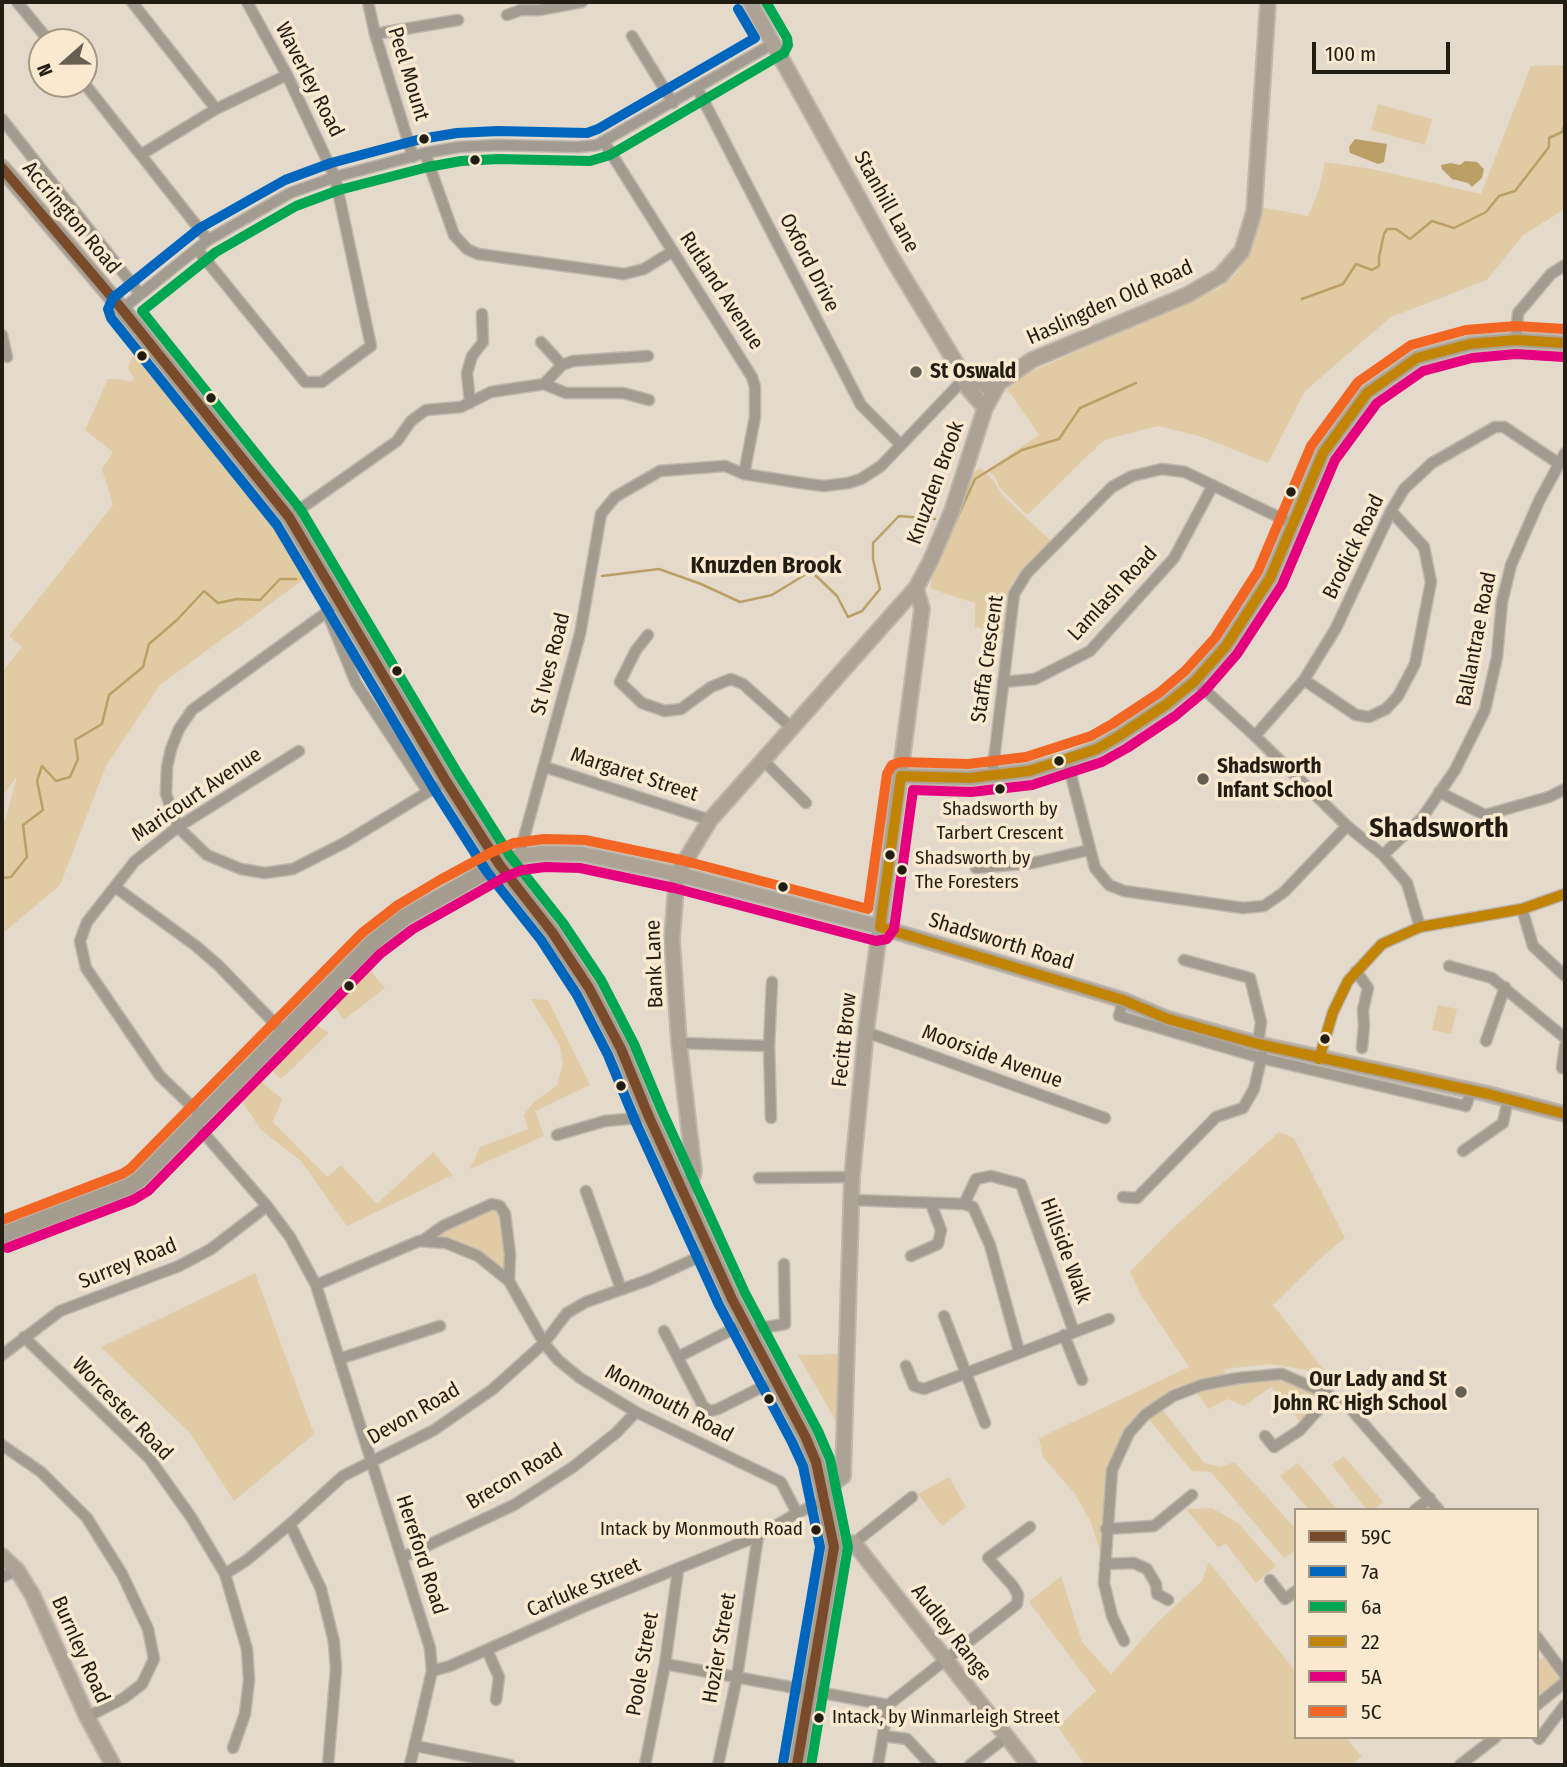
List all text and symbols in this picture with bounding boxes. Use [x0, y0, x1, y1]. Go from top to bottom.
street label: Waverley Road [269, 18, 349, 142]
street label: Peel Mount [382, 24, 434, 124]
north arrow [28, 28, 98, 98]
scale bar [1315, 28, 1453, 72]
text: 100 m [1325, 41, 1376, 67]
text: N [32, 61, 58, 79]
unlabelled marker [417, 132, 431, 146]
street label: Stanhill Lane [848, 147, 924, 257]
unlabelled marker [468, 153, 482, 167]
street label: Accrington Road [17, 157, 125, 279]
street label: Oxford Drive [774, 210, 844, 316]
street label: Rutland Avenue [674, 227, 768, 355]
street label: Haslingden Old Road [1023, 255, 1197, 351]
unlabelled marker [135, 349, 149, 363]
place label: St Oswald [930, 359, 1016, 385]
marker: St Oswald [908, 364, 924, 380]
unlabelled marker [204, 391, 218, 405]
street label: Knuzden Brook [902, 418, 970, 548]
unlabelled marker [1284, 485, 1298, 499]
street label: Brodick Road [1318, 491, 1390, 603]
street label: Lamlash Road [1063, 542, 1163, 646]
district label: Knuzden Brook [691, 552, 841, 580]
street label: Ballantrae Road [1452, 570, 1502, 708]
street label: Staffa Crescent [967, 594, 1009, 724]
street label: St Ives Road [526, 610, 576, 718]
unlabelled marker [390, 664, 404, 678]
street label: Maricourt Avenue [127, 742, 267, 848]
street label: Margaret Street [567, 743, 701, 807]
unlabelled marker [1052, 754, 1066, 768]
place label: Shadsworth Infant School [1217, 754, 1333, 804]
marker: Shadsworth Infant School [1195, 771, 1211, 787]
marker: Shadsworth by Tarbert Crescent [993, 782, 1007, 796]
place label: Shadsworth by Tarbert Crescent [937, 799, 1063, 843]
district label: Shadsworth [1369, 812, 1509, 846]
unlabelled marker [883, 848, 897, 862]
place label: Shadsworth by The Foresters [915, 848, 1030, 892]
marker: Shadsworth by The Foresters [895, 863, 909, 877]
unlabelled marker [776, 880, 790, 894]
street label: Shadsworth Road [925, 908, 1077, 976]
street label: Bank Lane [641, 919, 669, 1009]
unlabelled marker [342, 979, 356, 993]
street label: Fecitt Brow [828, 992, 862, 1088]
street label: Moorside Avenue [918, 1020, 1066, 1094]
unlabelled marker [1318, 1032, 1332, 1046]
unlabelled marker [614, 1079, 628, 1093]
street label: Hillside Walk [1034, 1195, 1096, 1307]
street label: Surrey Road [75, 1233, 181, 1295]
street label: Worcester Road [66, 1352, 178, 1466]
street label: Monmouth Road [601, 1360, 737, 1448]
place label: Our Lady and St John RC High School [1273, 1367, 1447, 1417]
street label: Devon Road [363, 1378, 465, 1450]
marker: Our Lady and St John RC High School [1453, 1384, 1469, 1400]
unlabelled marker [762, 1392, 776, 1406]
street label: Brecon Road [462, 1438, 568, 1516]
street label: Hereford Road [390, 1492, 452, 1618]
legend [1294, 1508, 1539, 1739]
place label: Intack by Monmouth Road [600, 1519, 803, 1541]
marker: Intack by Monmouth Road [809, 1523, 823, 1537]
text: 59C [1361, 1524, 1391, 1550]
street label: Carluke Street [523, 1553, 645, 1623]
text: 7a [1361, 1559, 1379, 1585]
street label: Audley Range [905, 1580, 997, 1686]
street label: Hozier Street [698, 1591, 742, 1705]
street label: Burnley Road [45, 1593, 115, 1707]
text: 6a [1361, 1594, 1382, 1620]
street label: Poole Street [621, 1610, 665, 1718]
text: 22 [1361, 1629, 1380, 1655]
text: 5A [1361, 1664, 1382, 1690]
text: 5C [1361, 1699, 1381, 1725]
place label: Intack, by Winmarleigh Street [832, 1707, 1060, 1729]
marker: Intack, by Winmarleigh Street [812, 1711, 826, 1725]

